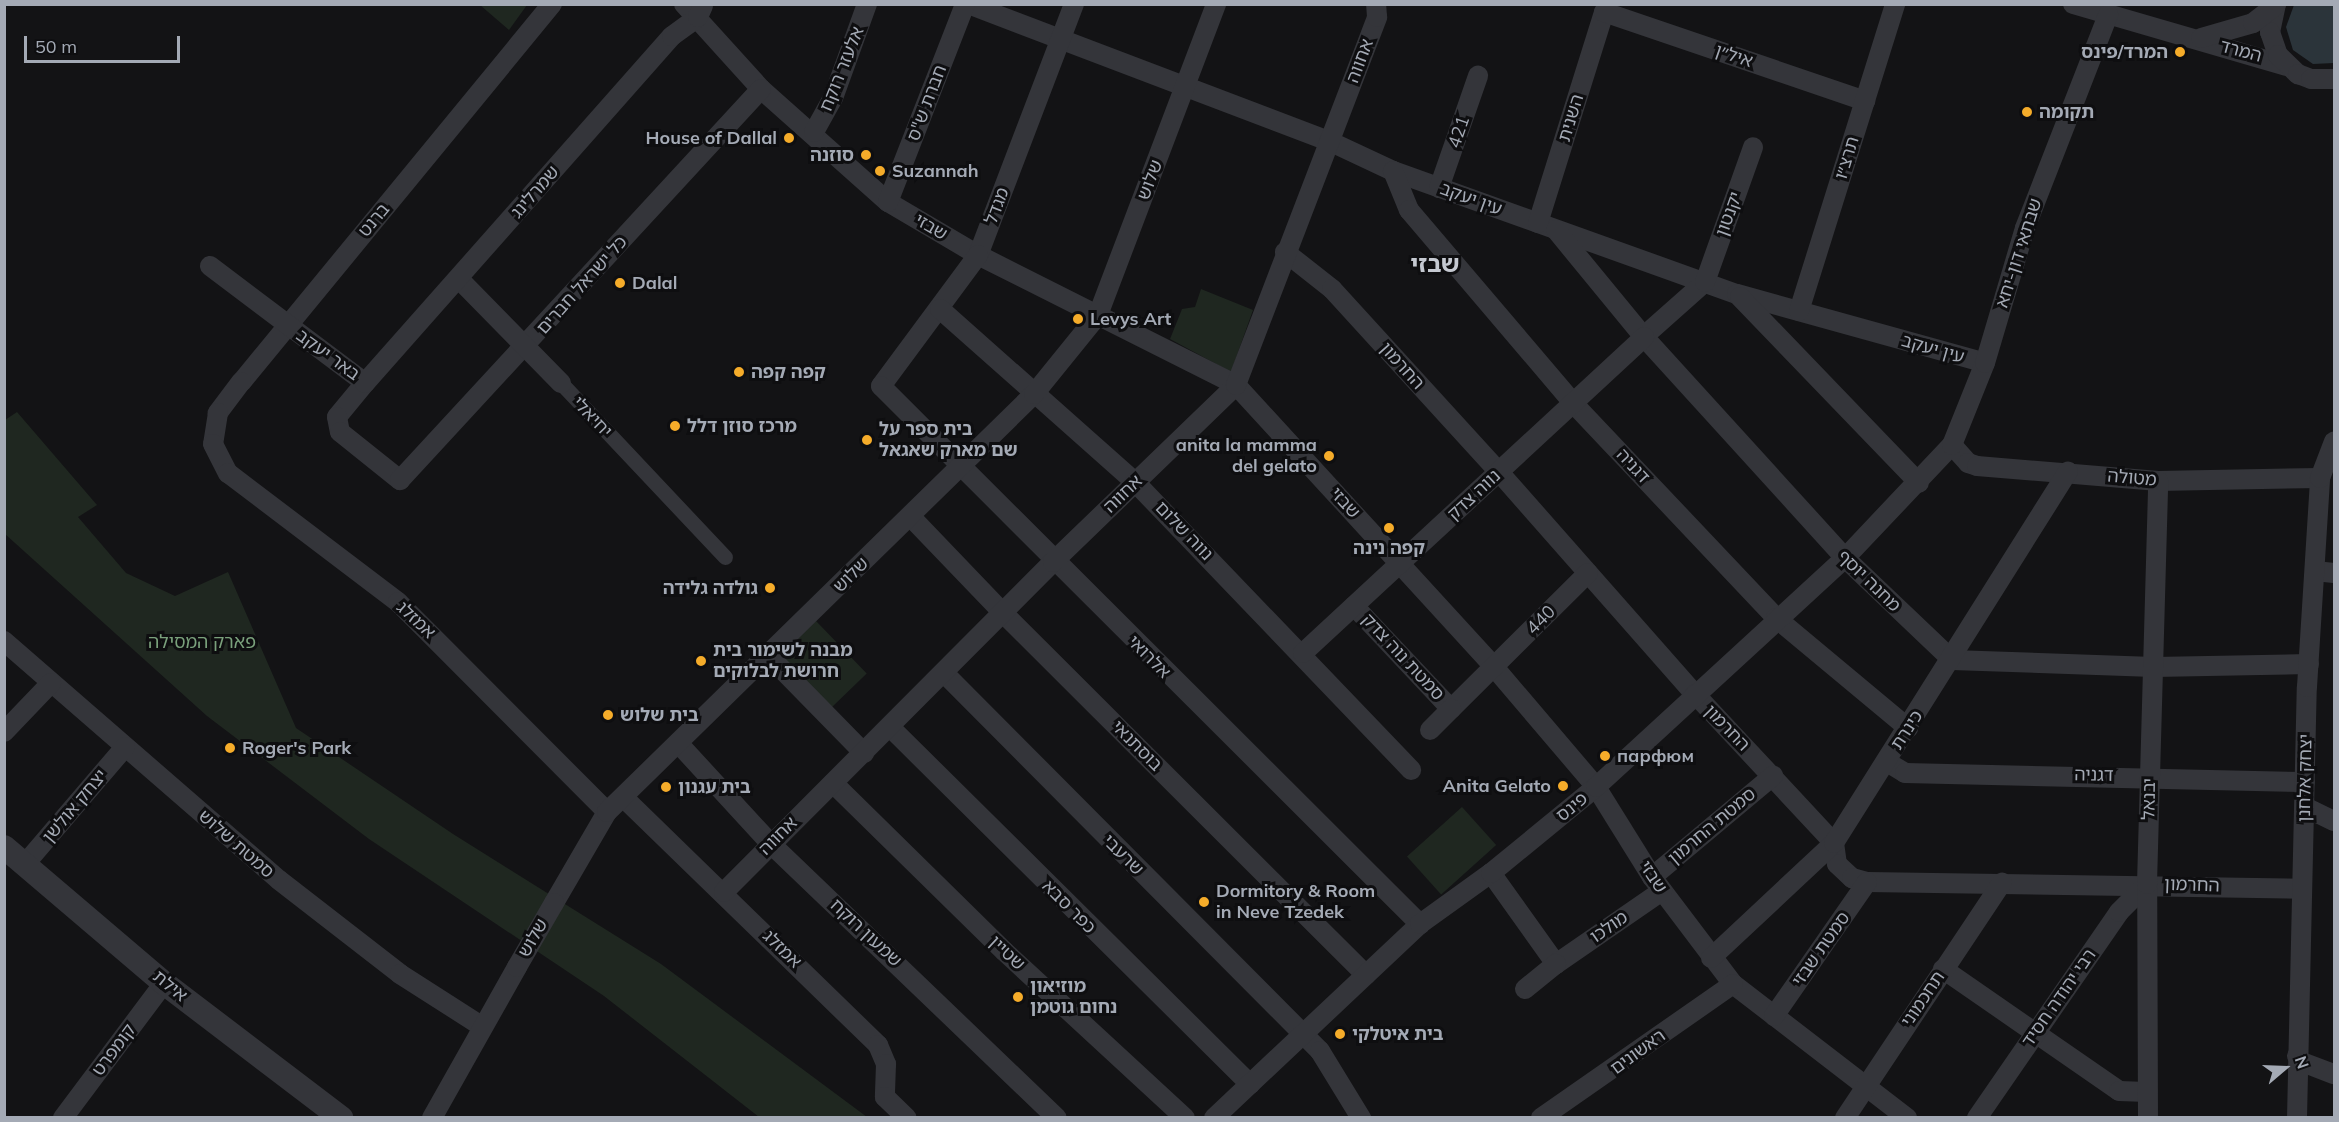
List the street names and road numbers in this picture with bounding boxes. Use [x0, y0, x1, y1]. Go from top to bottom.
street label: אלעזר רוקח [815, 24, 869, 114]
street label: המרד [2218, 35, 2264, 67]
street label: אחווה [1342, 36, 1378, 86]
street label: איל״ן [1712, 40, 1756, 72]
street label: חברת ש"ס [903, 62, 951, 144]
street label: השנית [1554, 92, 1588, 144]
street label: 421 [1444, 113, 1474, 151]
street label: תרצ״ו [1830, 134, 1864, 182]
street label: שלוש [1133, 157, 1167, 203]
street label: שמרלינג [506, 161, 564, 223]
street label: עין יעקב [1437, 178, 1505, 220]
street label: מגדל [980, 185, 1014, 227]
street label: יקנטון [1711, 189, 1747, 239]
street label: שבתאי דון-יחא [1991, 196, 2047, 310]
street label: ברנט [354, 199, 394, 241]
street label: שבזי [911, 209, 951, 245]
street label: כל ישראל חברים [532, 231, 632, 339]
street label: באר יעקב [292, 325, 364, 385]
street label: עין יעקב [1899, 330, 1967, 368]
street label: החרמון [1375, 338, 1429, 394]
street label: יחיאלי [567, 392, 617, 442]
street label: דגניה [1612, 444, 1654, 488]
street label: נווה צדק [1443, 465, 1505, 525]
street label: מטולה [2106, 465, 2158, 491]
street label: אחווה [1099, 470, 1147, 518]
street label: שבזי [1325, 483, 1365, 523]
street label: נווה שלום [1151, 497, 1217, 565]
street label: מחנה יוסף [1833, 546, 1905, 616]
street label: שלוש [829, 553, 873, 597]
street label: אמזלג [392, 597, 440, 643]
street label: 440 [1522, 601, 1560, 639]
street label: סמטת נוה צדק [1357, 609, 1449, 705]
street label: אלרואי [1123, 631, 1175, 683]
street label: החרמון [1700, 700, 1754, 756]
street label: כינרת [1886, 706, 1928, 754]
street label: בוסתנאי [1107, 716, 1167, 776]
street label: יצחק אלחנן [2293, 734, 2317, 822]
street label: דגניה [2074, 764, 2114, 786]
street label: יצחק אולשן [38, 765, 112, 847]
street label: יבנאל [2138, 778, 2160, 820]
street label: סמטת החרמון [1664, 783, 1760, 869]
street label: פינס [1552, 788, 1592, 826]
street label: סמטת שלוש [194, 805, 278, 883]
street label: אחווה [754, 812, 802, 860]
street label: שרעבי [1098, 830, 1148, 880]
street label: שבזי [1634, 857, 1672, 897]
street label: החרמון [2164, 873, 2220, 897]
street label: כפר סבא [1038, 876, 1100, 938]
street label: שמעון רוקח [826, 894, 906, 972]
street label: מולכו [1586, 906, 1632, 948]
street label: סמטת שבזי [1787, 908, 1855, 990]
street label: שלוש [513, 915, 553, 961]
street label: אמזלג [758, 926, 806, 972]
street label: שטיין [985, 931, 1029, 975]
street label: רבי יהודה חסיד [2017, 945, 2101, 1051]
street label: אילת [148, 966, 192, 1006]
street label: תחכמוני [1897, 967, 1949, 1031]
street label: קומפרט [88, 1020, 140, 1080]
street label: ראשונים [1606, 1025, 1670, 1079]

